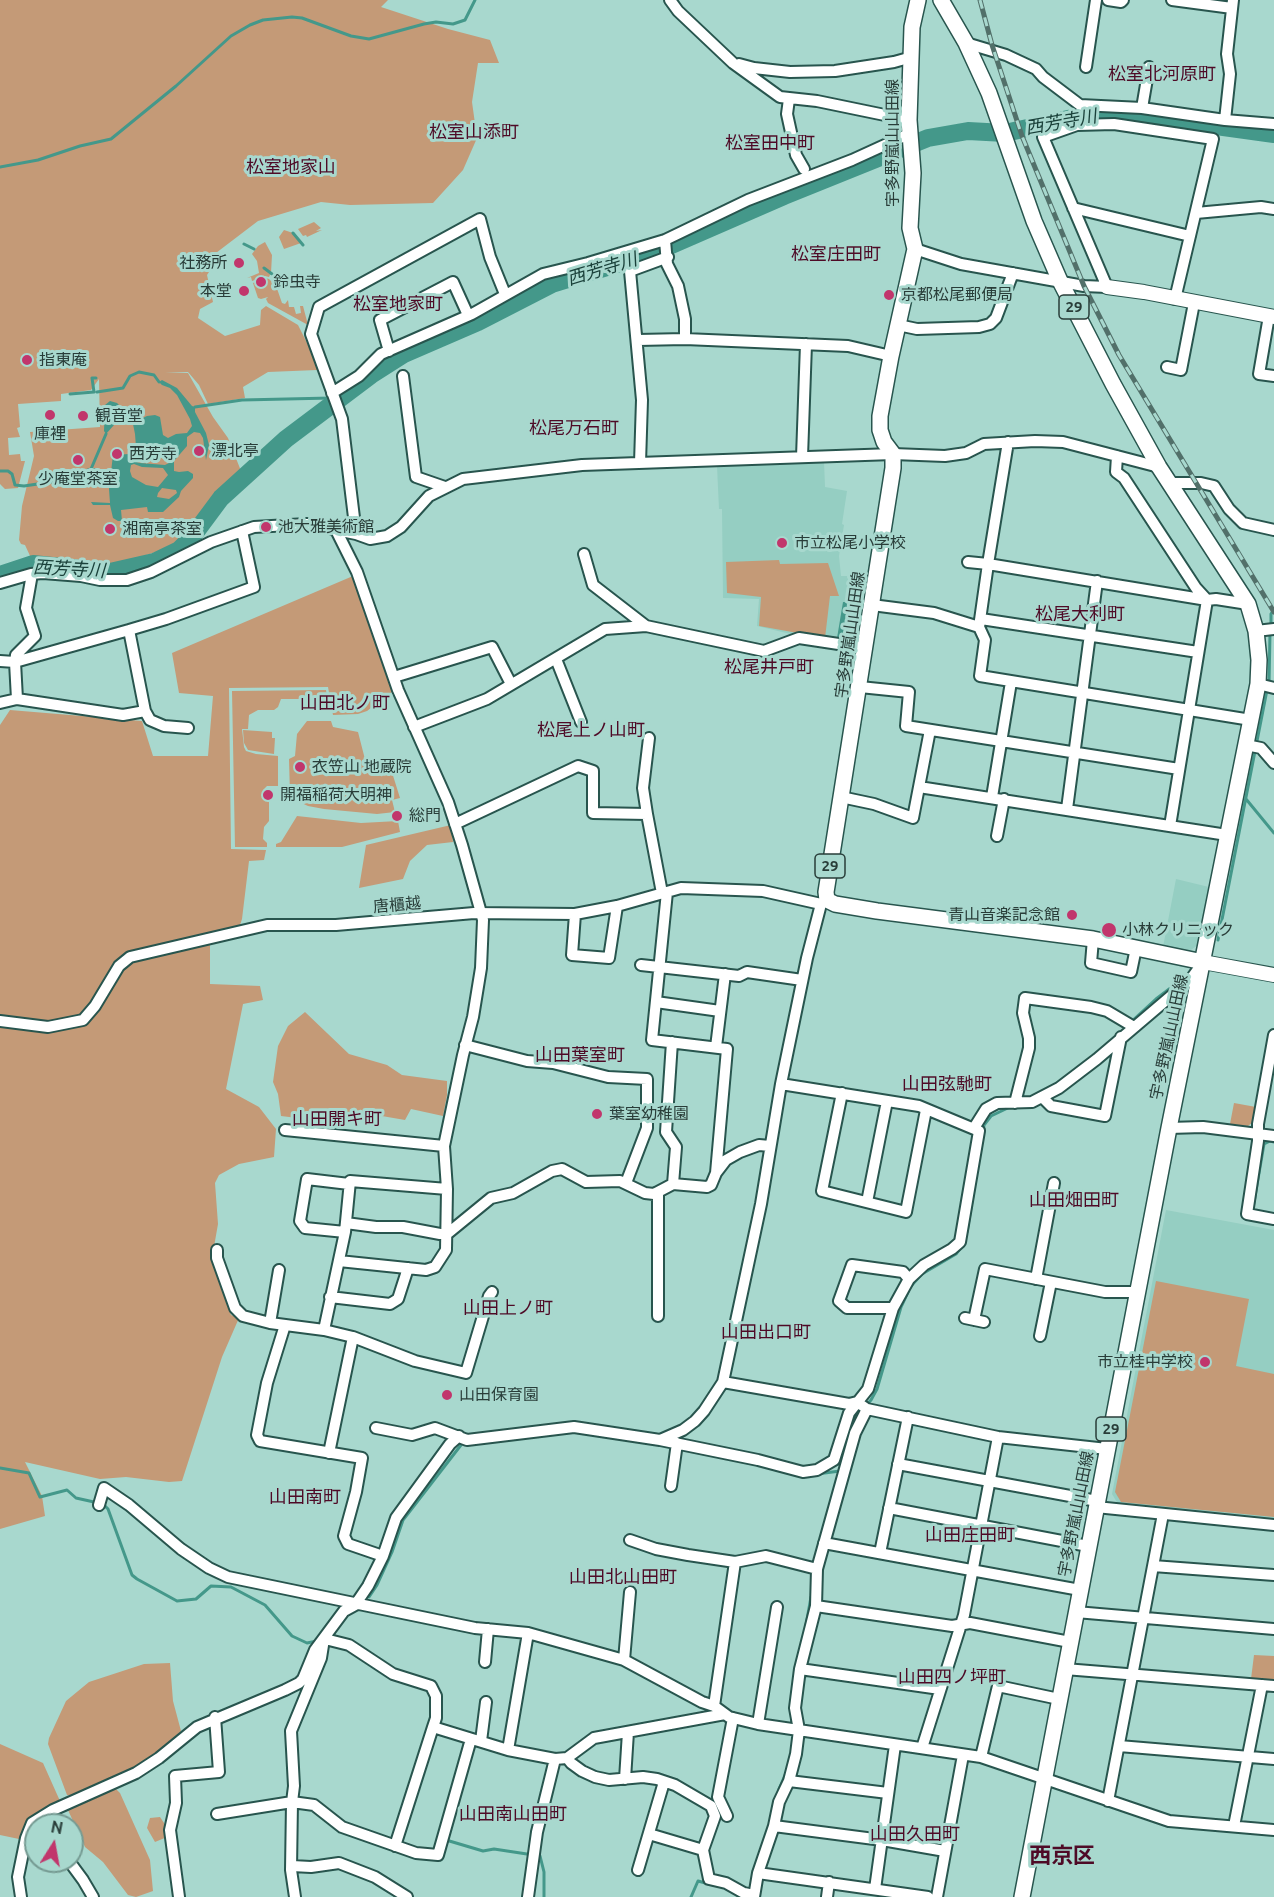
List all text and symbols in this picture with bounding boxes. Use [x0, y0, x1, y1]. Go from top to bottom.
district label: 松室北河原町 [1108, 63, 1216, 85]
street label: 宇多野嵐山山田線 [883, 79, 903, 207]
water label: 西芳寺川 [1024, 105, 1098, 139]
district label: 松室山添町 [429, 121, 519, 143]
district label: 松室田中町 [725, 132, 815, 154]
district label: 松室地家山 [246, 156, 336, 178]
district label: 松室庄田町 [791, 243, 881, 265]
water label: 西芳寺川 [564, 248, 640, 290]
place label: 社務所 [179, 253, 227, 273]
marker: 社務所 [232, 256, 246, 270]
place label: 鈴虫寺 [273, 272, 321, 292]
marker: 鈴虫寺 [254, 275, 268, 289]
place label: 本堂 [200, 281, 232, 301]
marker: 本堂 [237, 284, 251, 298]
place label: 京都松尾郵便局 [901, 285, 1013, 305]
marker: 京都松尾郵便局 [882, 288, 896, 302]
district label: 松室地家町 [353, 293, 443, 315]
road number: 29 [1059, 295, 1089, 319]
place label: 指東庵 [39, 350, 87, 370]
marker: 指東庵 [20, 353, 34, 367]
place label: 観音堂 [95, 406, 143, 426]
marker: 庫裡 [43, 408, 57, 422]
marker: 観音堂 [76, 409, 90, 423]
district label: 松尾万石町 [529, 417, 619, 439]
place label: 庫裡 [34, 424, 66, 444]
place label: 漂北亭 [211, 441, 259, 461]
place label: 西芳寺 [129, 444, 177, 464]
marker: 漂北亭 [192, 444, 206, 458]
marker: 西芳寺 [110, 447, 124, 461]
marker: 少庵堂茶室 [71, 453, 85, 467]
place label: 少庵堂茶室 [38, 469, 118, 489]
place label: 池大雅美術館 [278, 517, 374, 537]
place label: 湘南亭茶室 [122, 519, 202, 539]
marker: 池大雅美術館 [259, 520, 273, 534]
marker: 湘南亭茶室 [103, 522, 117, 536]
place label: 市立松尾小学校 [794, 533, 906, 553]
marker: 市立松尾小学校 [775, 536, 789, 550]
water label: 西芳寺川 [32, 556, 106, 582]
street label: 宇多野嵐山山田線 [832, 570, 868, 700]
district label: 松尾大利町 [1035, 603, 1125, 625]
district label: 松尾井戸町 [724, 656, 814, 678]
district label: 山田北ノ町 [300, 692, 390, 714]
district label: 松尾上ノ山町 [537, 719, 645, 741]
place label: 衣笠山 地蔵院 [312, 757, 412, 777]
marker: 衣笠山 地蔵院 [293, 760, 307, 774]
place label: 開福稲荷大明神 [280, 785, 392, 805]
marker: 開福稲荷大明神 [261, 788, 275, 802]
place label: 総門 [409, 806, 441, 826]
marker: 総門 [390, 809, 404, 823]
road number: 29 [815, 854, 845, 878]
street label: 唐櫃越 [372, 893, 422, 917]
place label: 青山音楽記念館 [948, 905, 1060, 925]
marker: 青山音楽記念館 [1065, 908, 1079, 922]
place label: 小林クリニック [1122, 920, 1234, 940]
marker: 小林クリニック [1100, 921, 1118, 939]
street label: 宇多野嵐山山田線 [1146, 972, 1192, 1102]
district label: 山田葉室町 [535, 1044, 625, 1066]
district label: 山田弦馳町 [902, 1073, 992, 1095]
place label: 葉室幼稚園 [609, 1104, 689, 1124]
marker: 葉室幼稚園 [590, 1107, 604, 1121]
district label: 山田開キ町 [292, 1108, 382, 1130]
district label: 山田畑田町 [1029, 1189, 1119, 1211]
district label: 山田上ノ町 [463, 1297, 553, 1319]
district label: 山田出口町 [721, 1321, 811, 1343]
place label: 市立桂中学校 [1097, 1352, 1193, 1372]
marker: 市立桂中学校 [1198, 1355, 1212, 1369]
place label: 山田保育園 [459, 1385, 539, 1405]
marker: 山田保育園 [440, 1388, 454, 1402]
road number: 29 [1096, 1417, 1126, 1441]
street label: 宇多野嵐山山田線 [1054, 1449, 1098, 1579]
district label: 山田南町 [269, 1486, 341, 1508]
district label: 山田庄田町 [925, 1524, 1015, 1546]
district label: 山田北山田町 [569, 1566, 677, 1588]
district label: 山田四ノ坪町 [898, 1666, 1006, 1688]
district label: 山田南山田町 [459, 1803, 567, 1825]
north arrow [24, 1813, 84, 1873]
text: N [49, 1817, 65, 1837]
district label: 山田久田町 [870, 1823, 960, 1845]
district label: 西京区 [1029, 1843, 1095, 1869]

